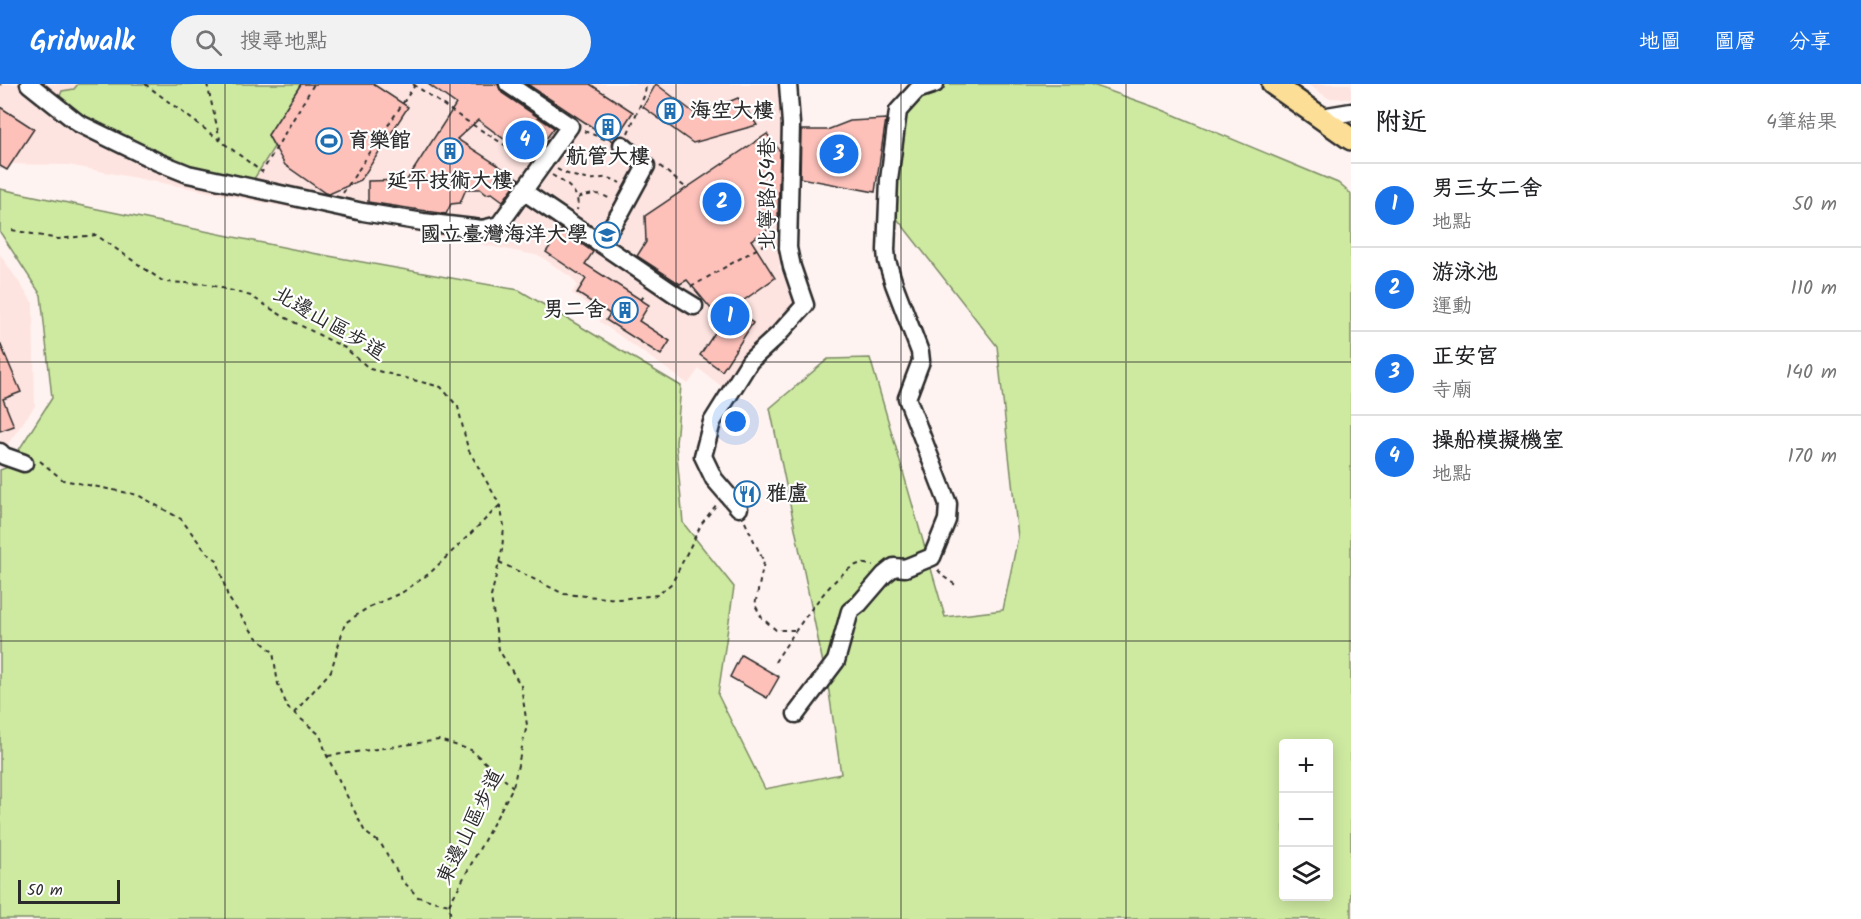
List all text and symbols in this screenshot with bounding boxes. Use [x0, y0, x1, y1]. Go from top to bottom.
search box [171, 15, 591, 69]
text: Gridwalk [30, 20, 135, 65]
text: 搜尋地點 [240, 25, 328, 60]
icon: search [192, 26, 225, 59]
text: 地圖 [1639, 26, 1681, 59]
text: 圖層 [1714, 26, 1756, 59]
text: 分享 [1789, 26, 1831, 59]
place label: 海空大樓 [690, 95, 774, 128]
building icon: 海空大樓 [655, 96, 685, 126]
text: 附近 [1375, 102, 1427, 144]
text: 4筆結果 [1766, 107, 1837, 139]
building icon: 航管大樓 [593, 112, 623, 142]
pin: 4 [506, 118, 544, 162]
place label: 育樂館 [348, 125, 411, 158]
sports icon: 育樂館 [314, 126, 344, 156]
pin: 3 [820, 132, 858, 176]
building icon: 延平技術大樓 [435, 136, 465, 166]
street label: 北寧路154巷 [752, 137, 785, 251]
place label: 航管大樓 [566, 141, 650, 174]
place label: 延平技術大樓 [387, 165, 513, 198]
text: 男三女二舍 [1432, 172, 1542, 207]
pin: 2 [702, 180, 742, 224]
text: 1 [1391, 189, 1398, 221]
text: 50 m [1792, 189, 1837, 221]
text: 地點 [1432, 207, 1472, 239]
place label: 國立臺灣海洋大學 [420, 219, 588, 252]
school or university icon: 國立臺灣海洋大學 [592, 220, 622, 250]
text: 游泳池 [1432, 256, 1498, 291]
text: 2 [1389, 273, 1400, 305]
text: 110 m [1791, 273, 1837, 305]
street label: 北邊山區步道 [266, 278, 392, 370]
text: 運動 [1432, 291, 1472, 323]
place label: 男二舍 [543, 294, 606, 327]
pin: 1 [710, 294, 750, 338]
building icon: 男二舍 [610, 295, 640, 325]
text: 正安宮 [1432, 340, 1498, 375]
text: 3 [1389, 357, 1400, 389]
text: 140 m [1786, 357, 1837, 389]
text: 寺廟 [1432, 375, 1472, 407]
your location [721, 407, 750, 436]
text: 操船模擬機室 [1432, 424, 1564, 459]
text: 4 [1389, 441, 1400, 473]
text: 170 m [1788, 441, 1837, 473]
text: 地點 [1432, 459, 1472, 491]
place label: 雅盧 [766, 478, 808, 511]
restaurant icon: 雅盧 [732, 479, 762, 509]
map controls [1279, 739, 1333, 901]
button: + [1279, 739, 1333, 793]
street label: 東邊山區步道 [429, 763, 513, 891]
button: − [1279, 793, 1333, 847]
button: layers [1279, 847, 1333, 901]
scale bar [18, 877, 120, 904]
text: 50 m [27, 878, 63, 903]

